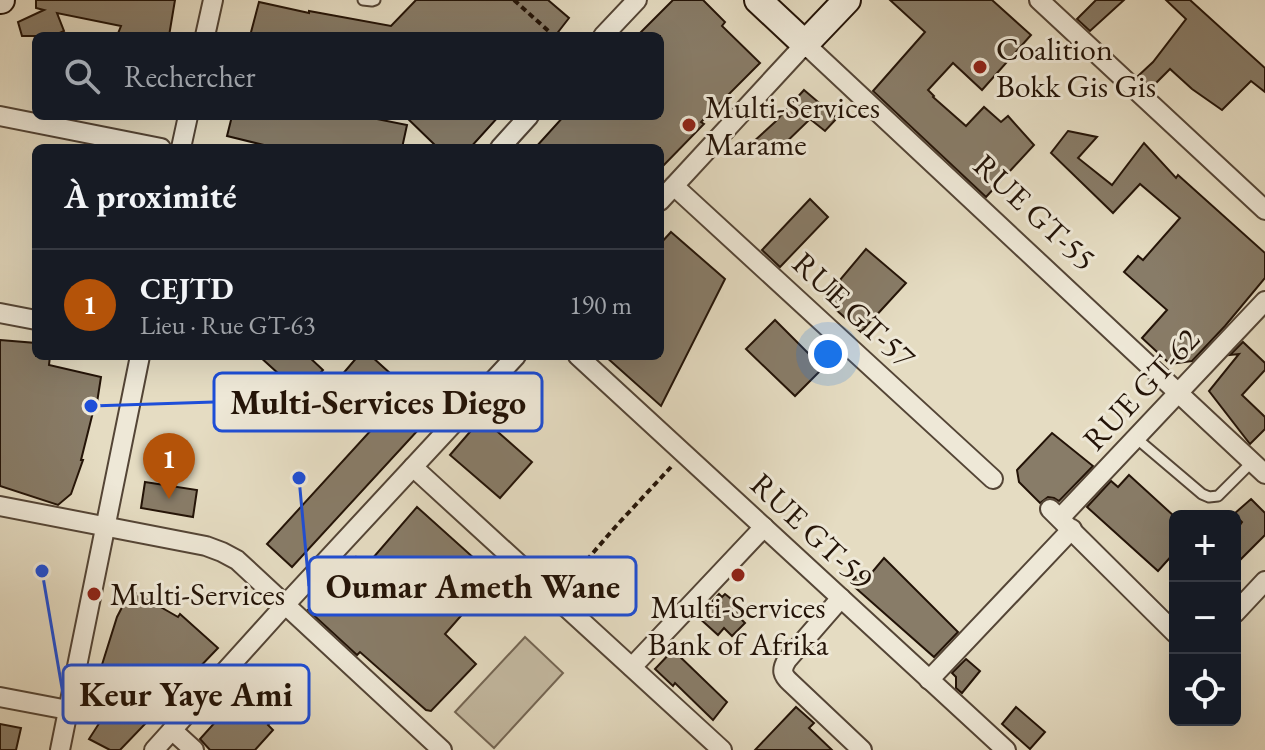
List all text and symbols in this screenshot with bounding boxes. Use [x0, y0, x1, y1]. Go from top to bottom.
place label: Coalition Bokk Gis Gis [996, 28, 1156, 107]
search box [32, 32, 664, 120]
icon: search [60, 54, 104, 98]
text: Rechercher [124, 57, 256, 96]
marker: Coalition Bokk Gis Gis [971, 58, 989, 76]
place label: Multi-Services Marame [705, 86, 880, 165]
marker: Multi-Services Marame [680, 116, 698, 134]
street label: RUE GT-55 [965, 144, 1105, 280]
text: À proximité [64, 174, 237, 218]
street label: RUE GT-57 [784, 242, 925, 378]
text: CEJTD [140, 269, 233, 308]
text: 1 [83, 288, 97, 322]
text: 190 m [569, 288, 632, 322]
text: Lieu · Rue GT-63 [140, 308, 315, 342]
street label: RUE GT-62 [1073, 318, 1209, 459]
your location [808, 334, 848, 374]
callout: Multi-Services Diego [214, 373, 542, 431]
text: Multi-Services Diego [230, 380, 526, 424]
pin: 1 [143, 433, 195, 499]
street label: RUE GT-59 [742, 463, 882, 599]
map controls [1169, 510, 1241, 726]
button: + [1169, 510, 1241, 582]
callout: Oumar Ameth Wane [309, 557, 636, 615]
text: Oumar Ameth Wane [326, 564, 620, 608]
marker: Multi-Services Bank of Afrika [729, 566, 747, 584]
place label: Multi-Services [110, 573, 285, 615]
button: − [1169, 582, 1241, 654]
marker: Multi-Services [85, 585, 103, 603]
place label: Multi-Services Bank of Afrika [648, 586, 829, 665]
button: locate [1169, 654, 1241, 726]
callout: Keur Yaye Ami [63, 665, 309, 723]
text: Keur Yaye Ami [79, 672, 293, 716]

